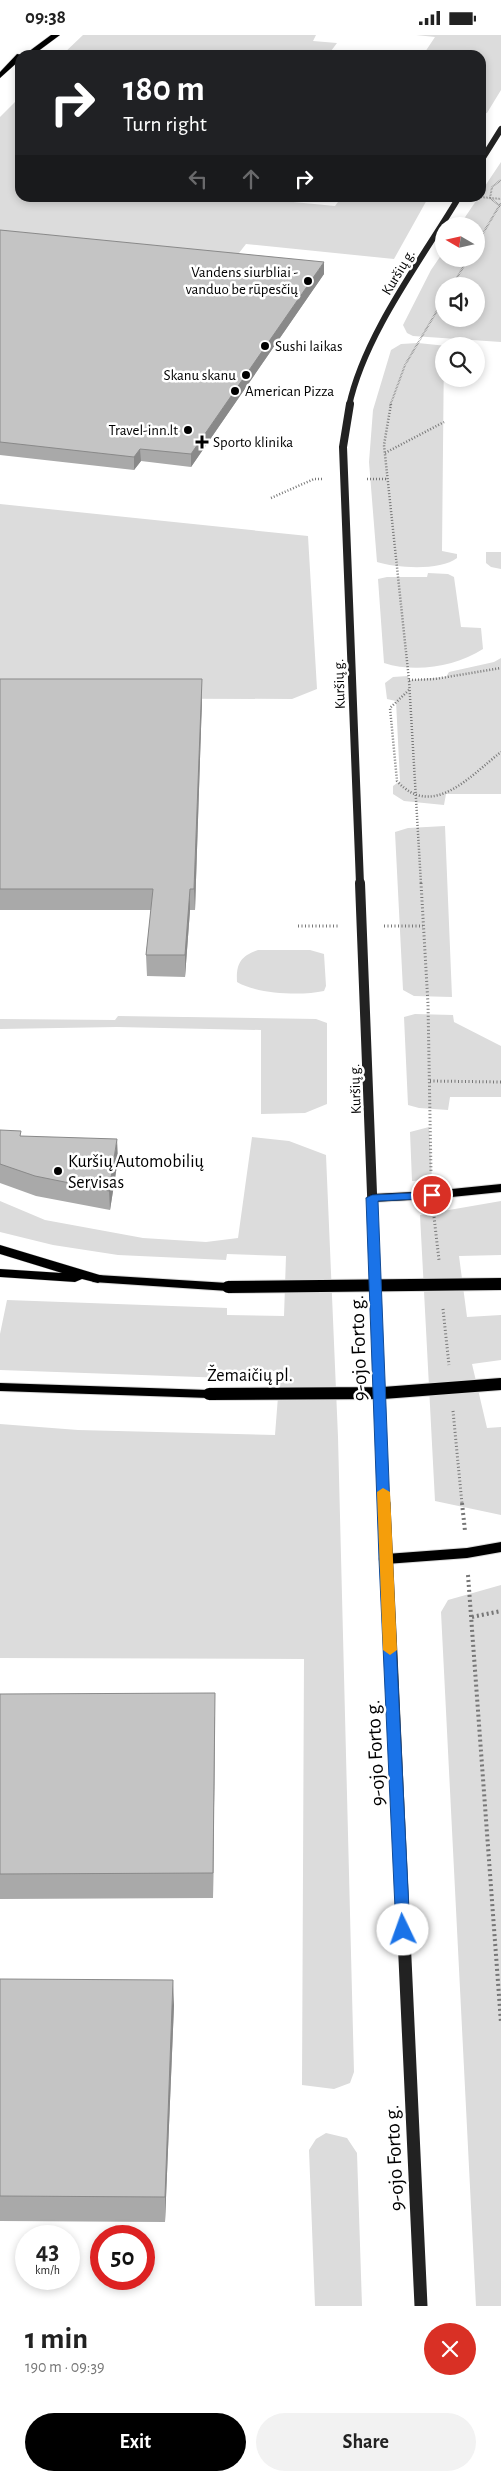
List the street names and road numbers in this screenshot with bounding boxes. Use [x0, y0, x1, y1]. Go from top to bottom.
street label: Kuršių g. [379, 247, 418, 298]
street label: Kuršių g. [331, 659, 348, 709]
street label: Kuršių g. [347, 1064, 364, 1114]
street label: 9-ojo Forto g. [346, 1294, 371, 1402]
street label: Žemaičių pl. [207, 1364, 293, 1385]
street label: 9-ojo Forto g. [362, 1699, 389, 1807]
street label: 9-ojo Forto g. [381, 2104, 408, 2212]

